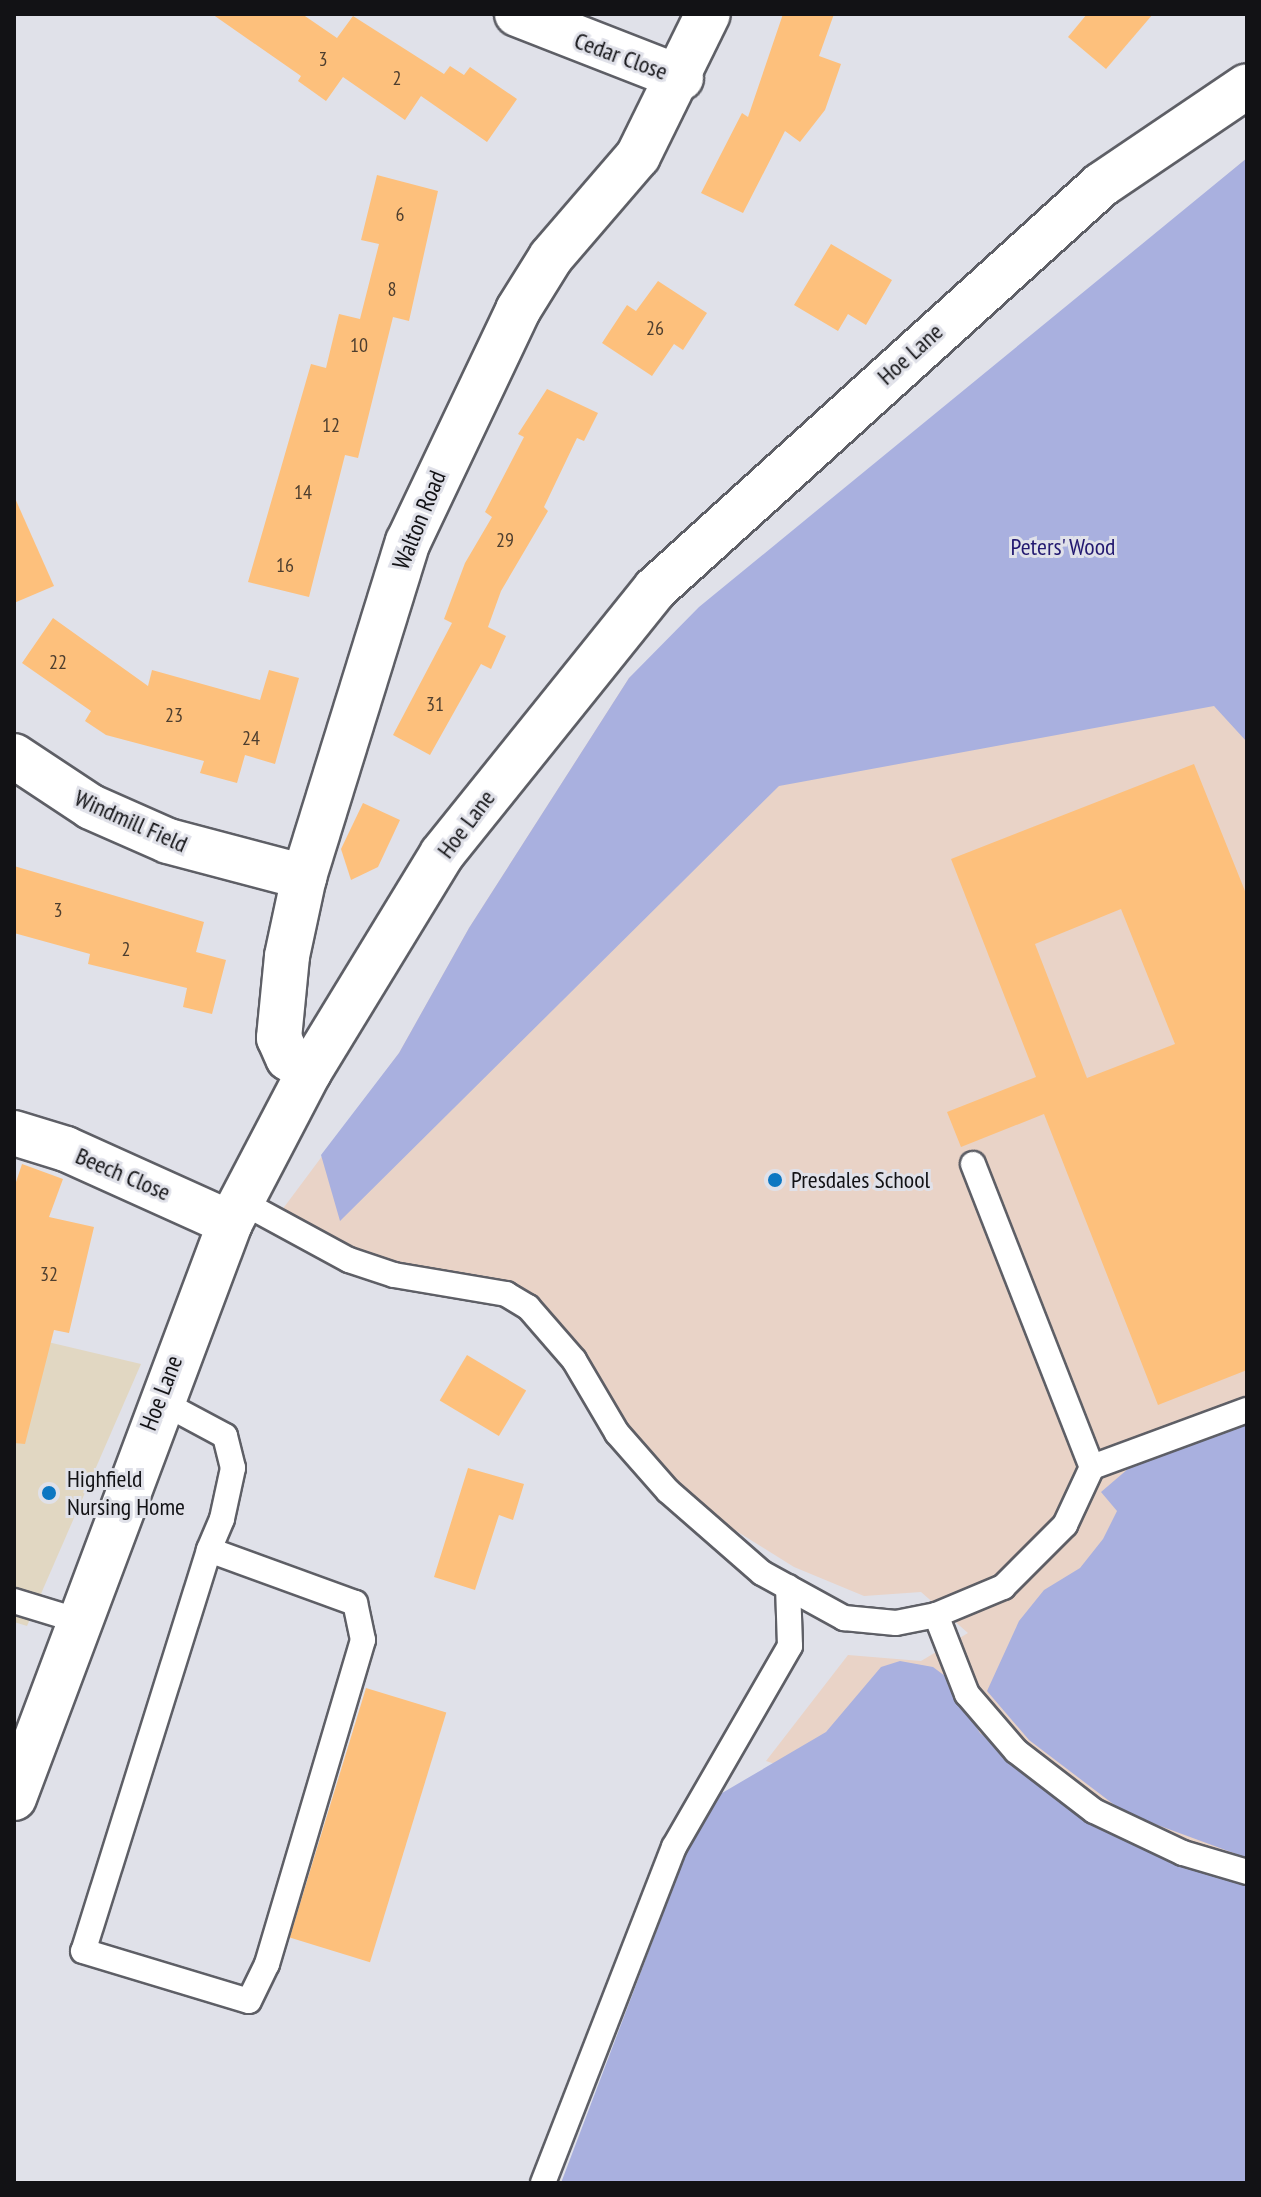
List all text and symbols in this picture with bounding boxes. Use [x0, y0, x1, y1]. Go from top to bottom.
street label: Cedar Close [571, 26, 671, 86]
house number: 3 [319, 47, 327, 71]
house number: 2 [393, 66, 401, 90]
house number: 6 [396, 202, 404, 226]
house number: 8 [388, 277, 396, 301]
house number: 26 [646, 316, 664, 340]
street label: Hoe Lane [871, 317, 949, 391]
house number: 10 [350, 333, 368, 357]
house number: 12 [322, 413, 340, 437]
street label: Walton Road [386, 466, 452, 574]
house number: 14 [294, 480, 312, 504]
house number: 29 [496, 528, 514, 552]
park label: Peters' Wood [1010, 533, 1116, 561]
house number: 16 [276, 553, 294, 577]
house number: 22 [49, 650, 67, 674]
house number: 31 [426, 692, 444, 716]
house number: 23 [165, 703, 183, 727]
house number: 24 [242, 726, 260, 750]
street label: Windmill Field [70, 783, 192, 859]
street label: Hoe Lane [431, 784, 501, 864]
house number: 3 [54, 898, 62, 922]
house number: 2 [122, 937, 130, 961]
street label: Beech Close [71, 1141, 175, 1207]
place label: Presdales School [791, 1166, 930, 1194]
marker: Presdales School [766, 1171, 784, 1189]
house number: 32 [40, 1262, 58, 1286]
street label: Hoe Lane [134, 1351, 188, 1435]
place label: Highfield Nursing Home [67, 1465, 185, 1521]
marker: Highfield Nursing Home [38, 1482, 60, 1504]

